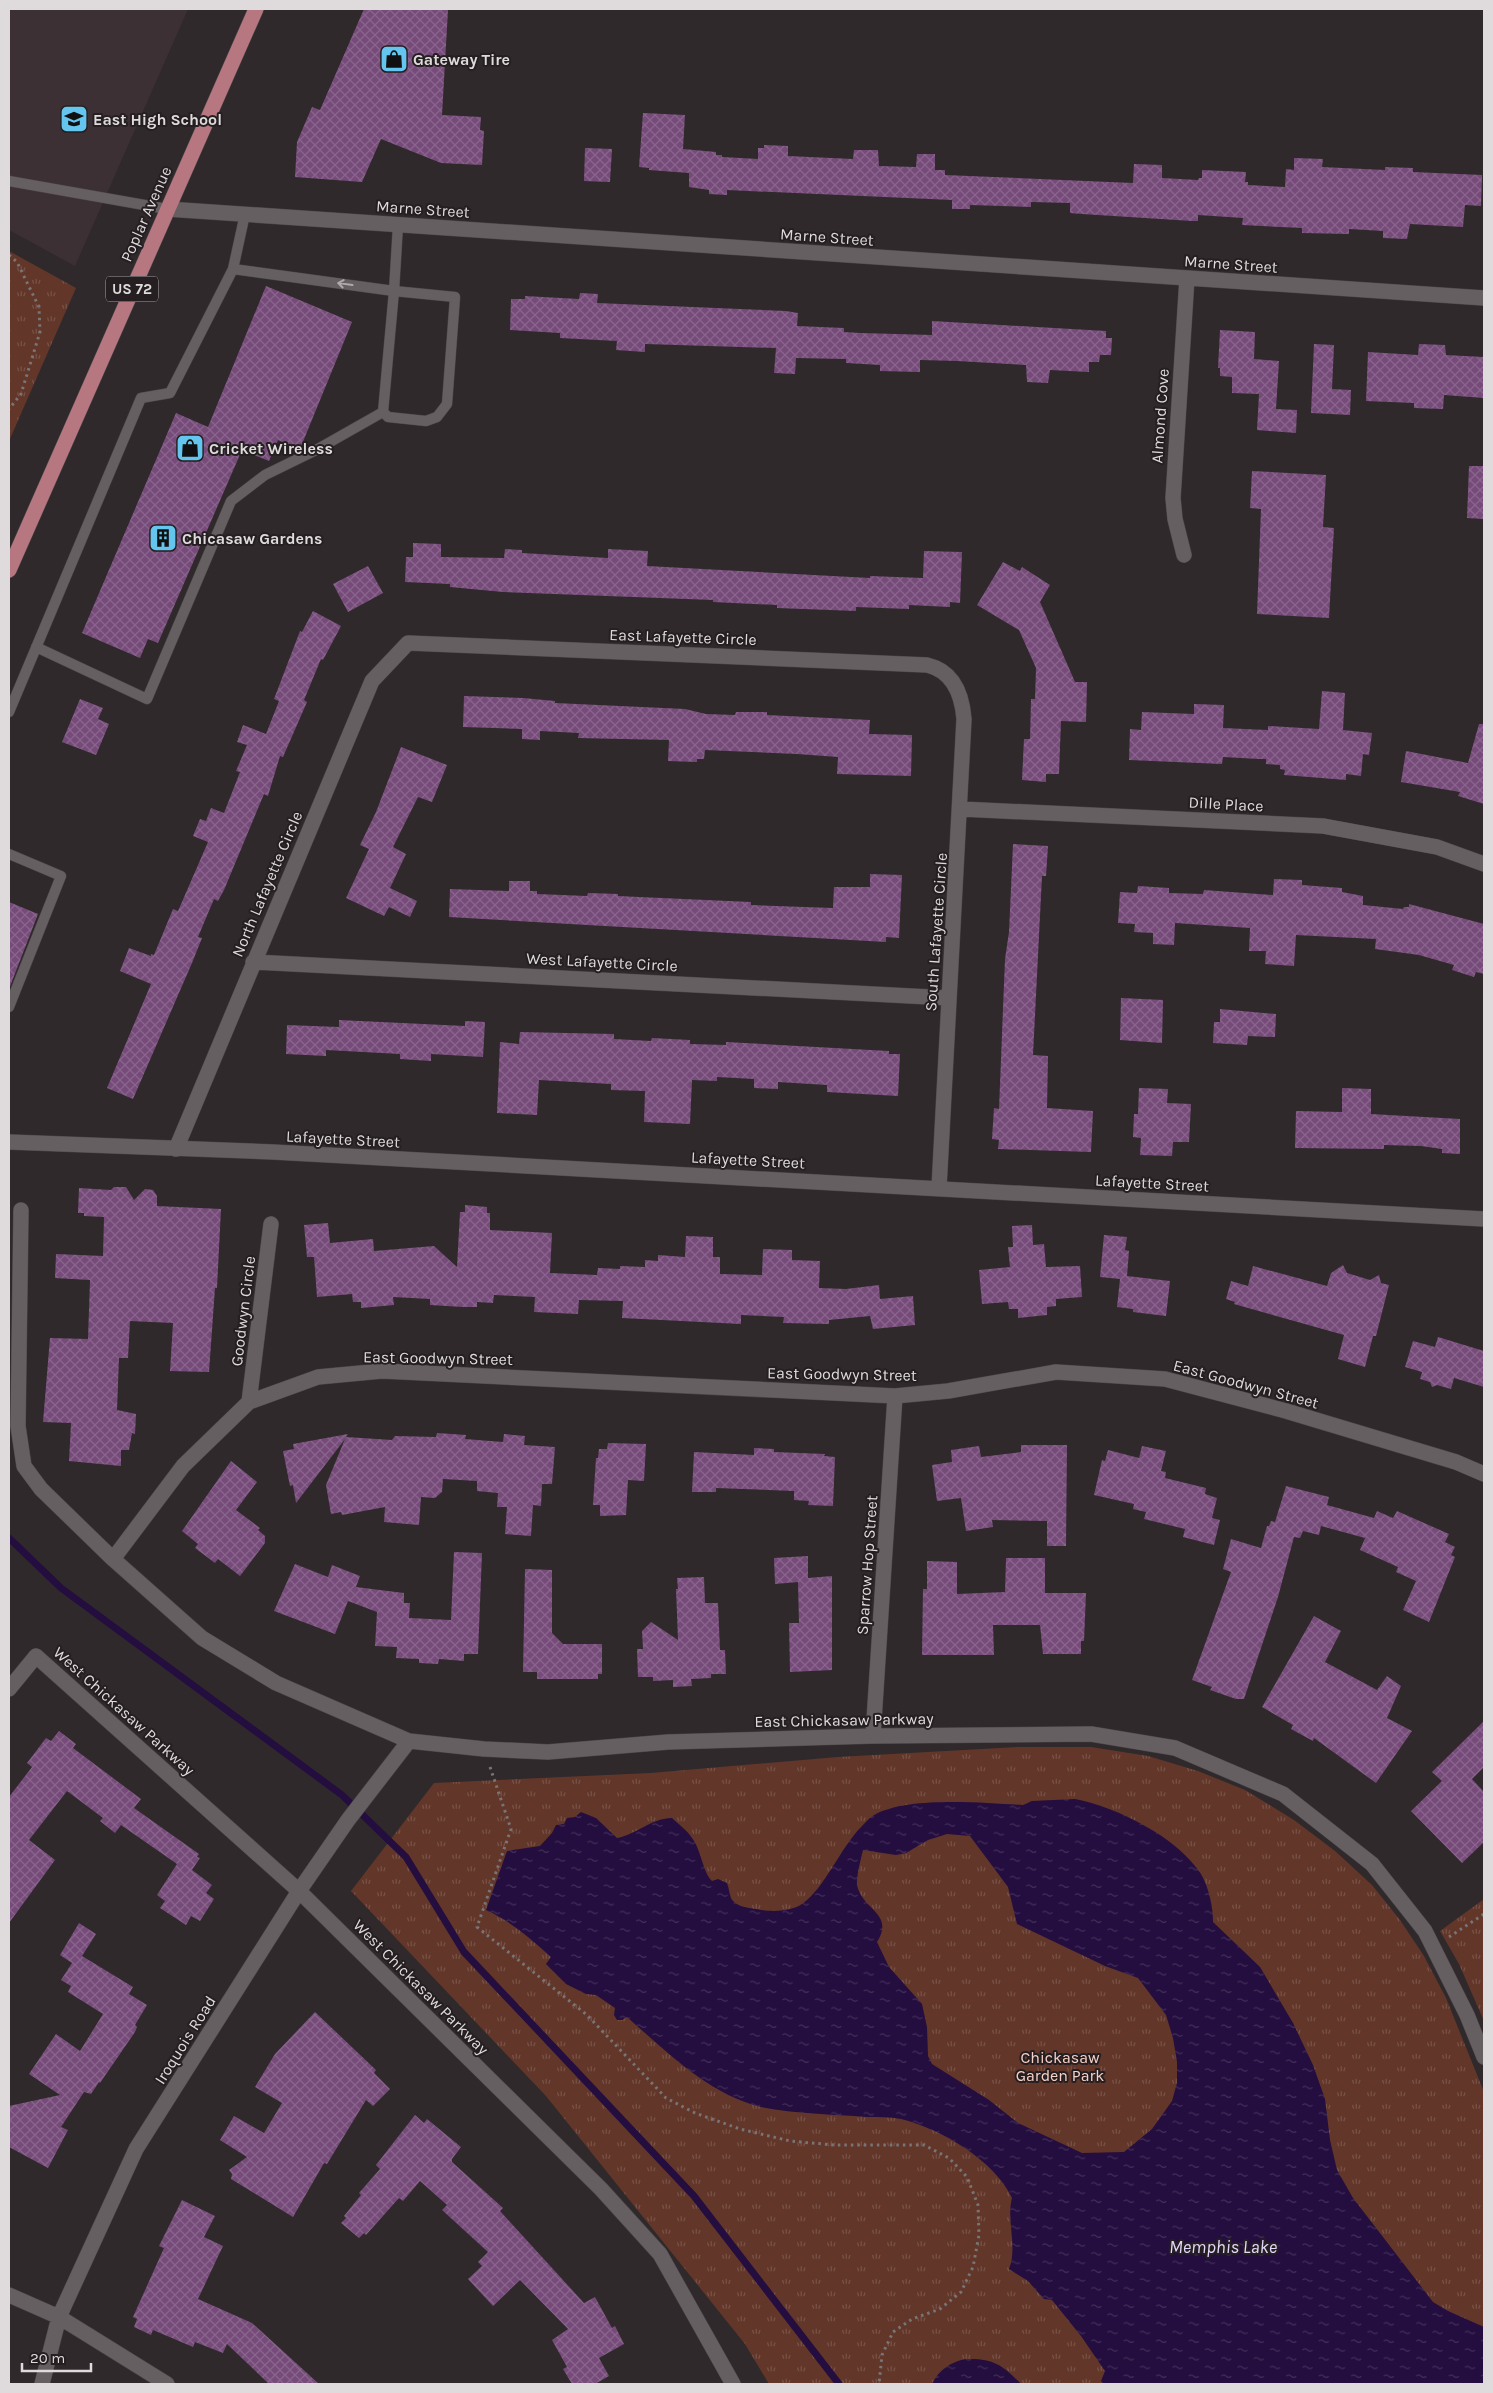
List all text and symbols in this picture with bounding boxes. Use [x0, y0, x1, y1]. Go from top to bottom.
shop icon: Gateway Tire [379, 44, 409, 74]
place label: Gateway Tire [413, 50, 510, 69]
school or university icon: East High School [59, 104, 89, 134]
place label: East High School [93, 110, 222, 129]
street label: Poplar Avenue [116, 163, 176, 265]
street label: Marne Street [376, 196, 470, 222]
street label: Marne Street [780, 224, 874, 250]
street label: Marne Street [1184, 251, 1278, 277]
road number: US 72 [106, 276, 158, 302]
one-way arrow [338, 279, 354, 289]
street label: Almond Cove [1147, 368, 1173, 464]
shop icon: Cricket Wireless [175, 433, 205, 463]
place label: Cricket Wireless [209, 439, 333, 458]
building icon: Chicasaw Gardens [148, 523, 178, 553]
place label: Chicasaw Gardens [182, 529, 322, 548]
street label: East Lafayette Circle [609, 625, 757, 649]
street label: Dille Place [1188, 793, 1264, 815]
street label: North Lafayette Circle [228, 808, 306, 960]
street label: South Lafayette Circle [921, 852, 951, 1012]
street label: West Lafayette Circle [526, 949, 678, 975]
street label: Lafayette Street [285, 1127, 401, 1151]
street label: Lafayette Street [690, 1148, 806, 1172]
street label: Lafayette Street [1094, 1171, 1210, 1195]
street label: Goodwyn Circle [227, 1255, 259, 1367]
street label: East Goodwyn Street [363, 1347, 513, 1369]
street label: East Goodwyn Street [1171, 1355, 1321, 1413]
street label: East Goodwyn Street [767, 1363, 917, 1385]
street label: Sparrow Hop Street [853, 1494, 881, 1636]
street label: West Chickasaw Parkway [49, 1643, 199, 1780]
street label: East Chickasaw Parkway [754, 1709, 934, 1731]
street label: West Chickasaw Parkway [349, 1915, 493, 2059]
street label: Iroquois Road [150, 1992, 220, 2088]
park label: Chickasaw Garden Park [1016, 2048, 1104, 2085]
water label: Memphis Lake [1169, 2236, 1277, 2258]
scale bar [22, 2340, 91, 2372]
text: 20 m [30, 2349, 65, 2367]

